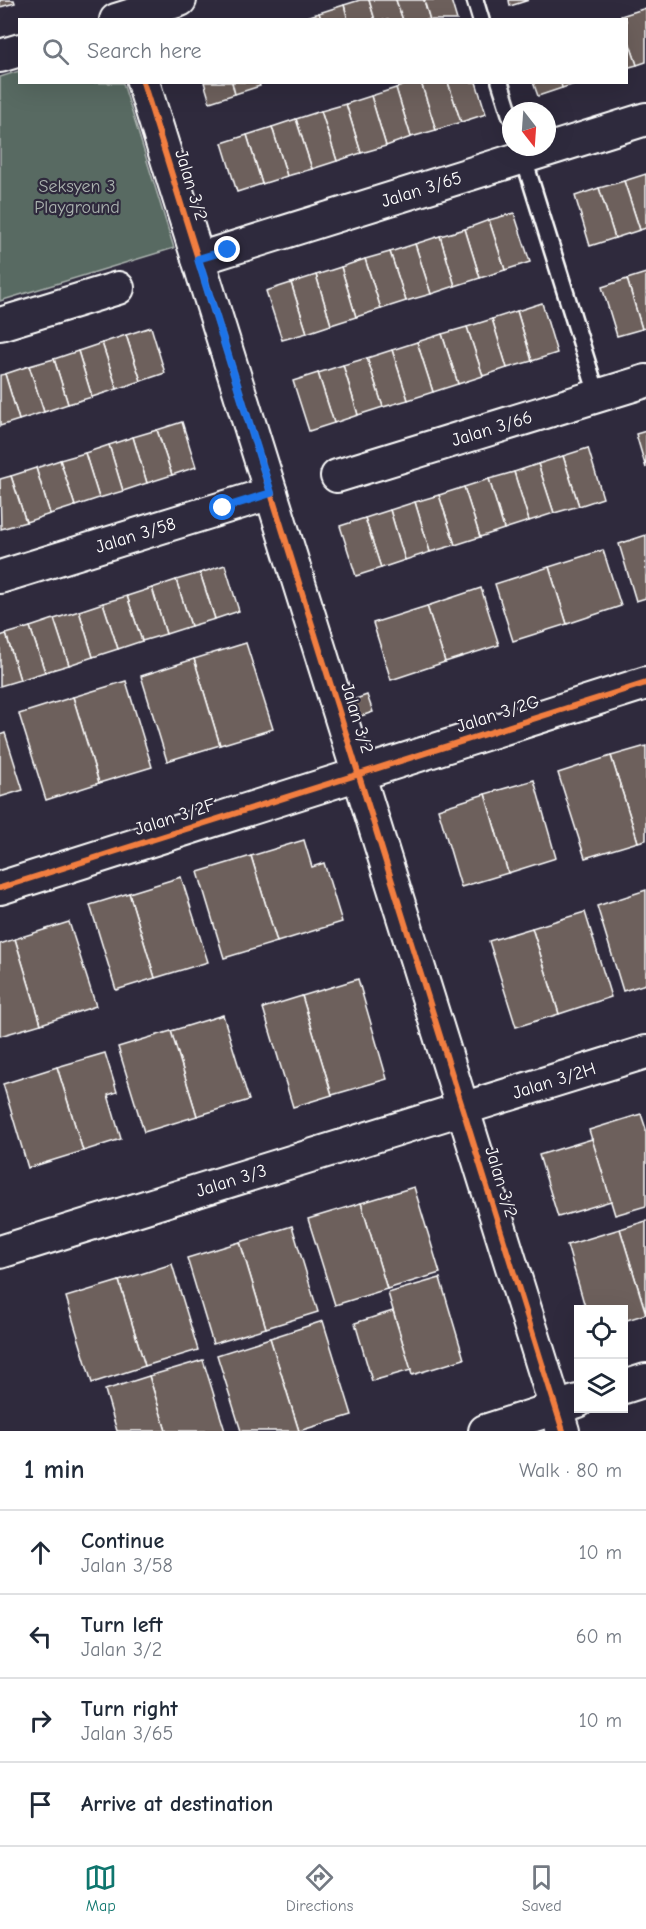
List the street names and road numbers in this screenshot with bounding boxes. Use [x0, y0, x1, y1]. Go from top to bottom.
street label: Jalan 3/2 [170, 147, 212, 223]
street label: Jalan 3/65 [378, 167, 464, 212]
street label: Jalan 3/66 [449, 406, 535, 451]
street label: Jalan 3/58 [93, 513, 178, 557]
street label: Jalan 3/2 [336, 680, 378, 756]
street label: Jalan 3/2G [454, 691, 542, 737]
street label: Jalan 3/2F [132, 794, 219, 840]
street label: Jalan 3/2H [510, 1058, 598, 1103]
street label: Jalan 3/2 [480, 1144, 522, 1220]
street label: Jalan 3/3 [193, 1160, 269, 1201]

